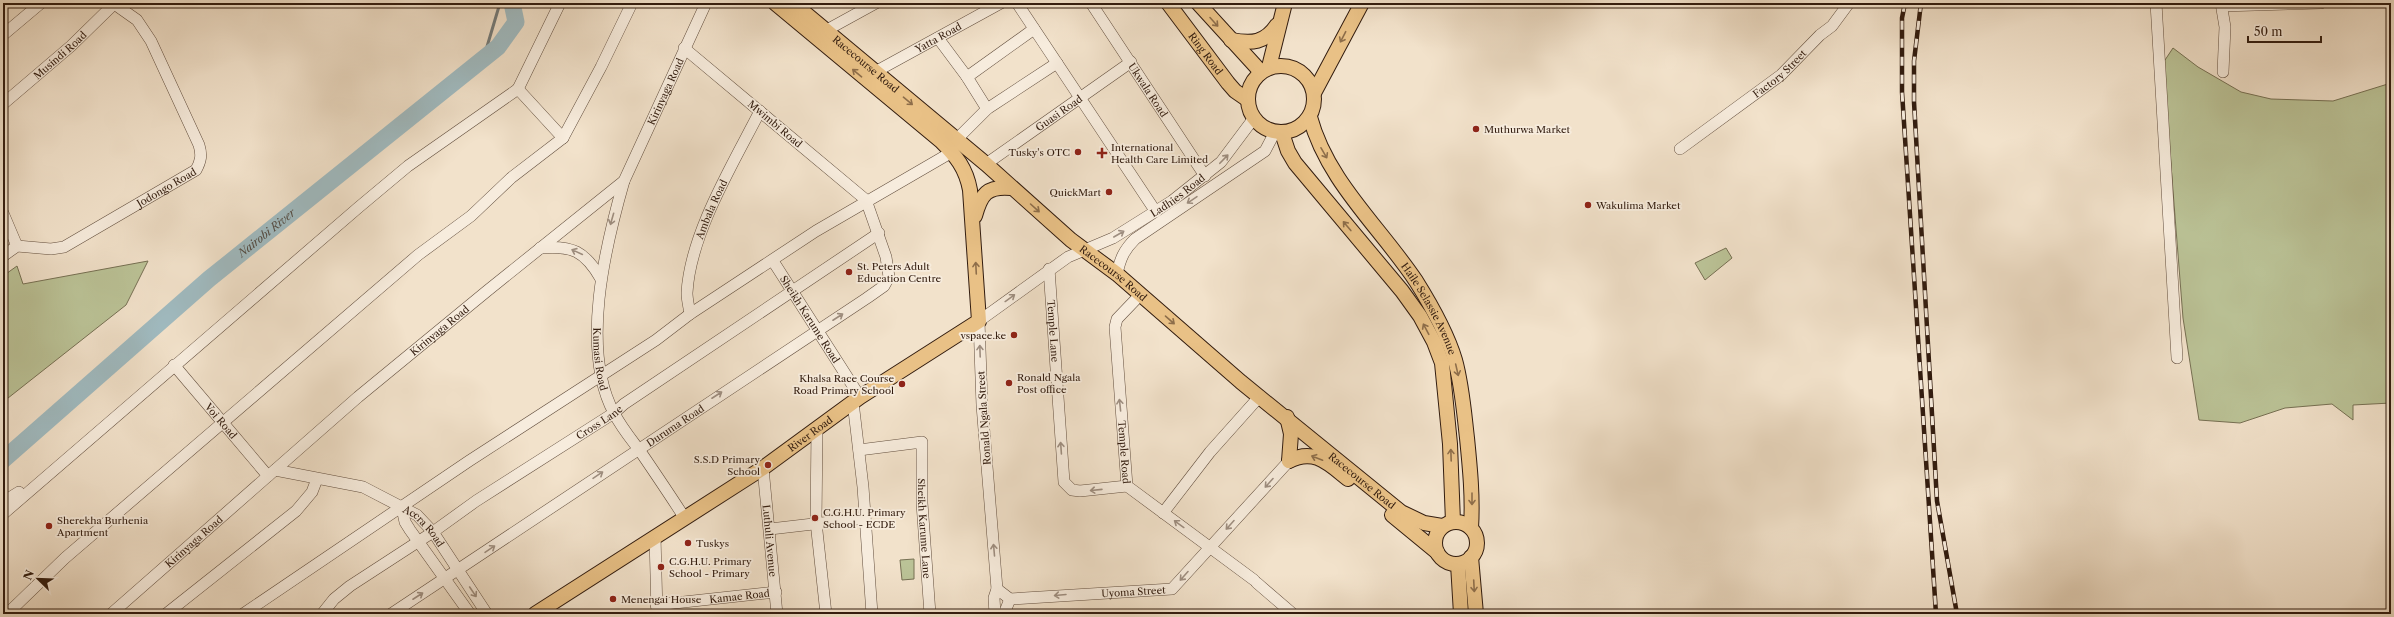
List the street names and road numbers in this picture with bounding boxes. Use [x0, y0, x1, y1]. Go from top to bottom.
street label: Yatta Road [912, 19, 964, 56]
street label: Musindi Road [31, 28, 89, 82]
street label: Ring Road [1186, 30, 1226, 77]
street label: Racecourse Road [830, 32, 902, 95]
street label: Factory Street [1750, 46, 1809, 100]
street label: Kirinyaga Road [644, 56, 686, 127]
street label: Ukwala Road [1126, 60, 1171, 119]
street label: Guasi Road [1033, 92, 1085, 134]
street label: Mwimbi Road [745, 98, 805, 150]
street label: Jodongo Road [132, 165, 199, 211]
street label: Ladhies Road [1148, 171, 1207, 220]
street label: Ambala Road [692, 177, 730, 242]
street label: Racecourse Road [1077, 242, 1150, 304]
street label: Haile Selassie Avenue [1399, 260, 1459, 357]
street label: Sheikh Karume Road [777, 273, 843, 365]
street label: Temple Lane [1045, 299, 1062, 363]
street label: Kirinyaga Road [407, 302, 471, 358]
street label: Kumasi Road [591, 327, 611, 392]
street label: Ronald Ngala Street [974, 370, 994, 465]
street label: Voi Road [202, 399, 240, 441]
street label: Cross Lane [573, 402, 625, 442]
street label: Duruma Road [644, 402, 706, 449]
street label: River Road [785, 413, 835, 454]
street label: Temple Road [1116, 420, 1133, 484]
street label: Racecourse Road [1326, 449, 1398, 511]
street label: Sheikh Karume Lane [916, 478, 934, 579]
street label: Accra Road [400, 502, 447, 549]
street label: Luthuli Avenue [760, 504, 780, 578]
street label: Kirinyaga Road [162, 513, 225, 570]
street label: Uyoma Street [1101, 583, 1166, 600]
street label: Kamae Road [709, 586, 770, 606]

